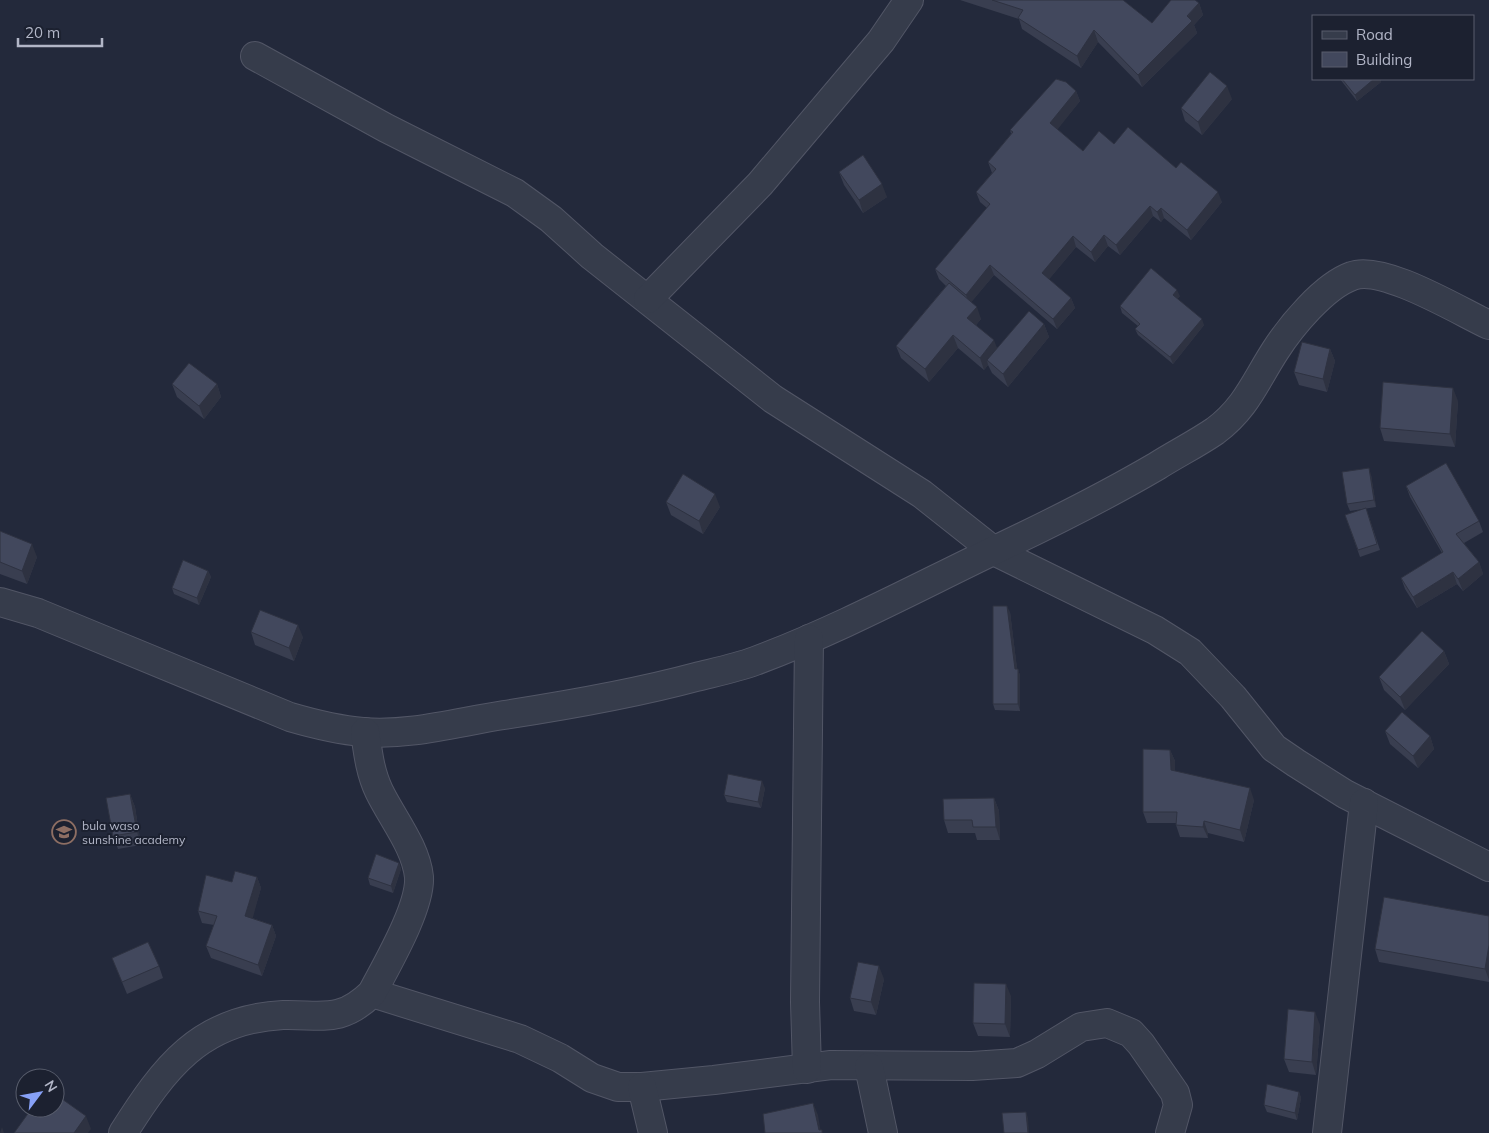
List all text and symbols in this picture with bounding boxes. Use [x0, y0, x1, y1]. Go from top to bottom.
scale bar [18, 15, 101, 47]
legend [1312, 15, 1474, 80]
text: 20 m [25, 23, 60, 42]
text: Road [1356, 25, 1393, 44]
text: Building [1356, 50, 1412, 69]
place label: bula waso sunshine academy [82, 818, 186, 847]
school or university icon: bula waso sunshine academy [51, 819, 77, 845]
north arrow [15, 1068, 65, 1118]
text: N [41, 1077, 61, 1095]

